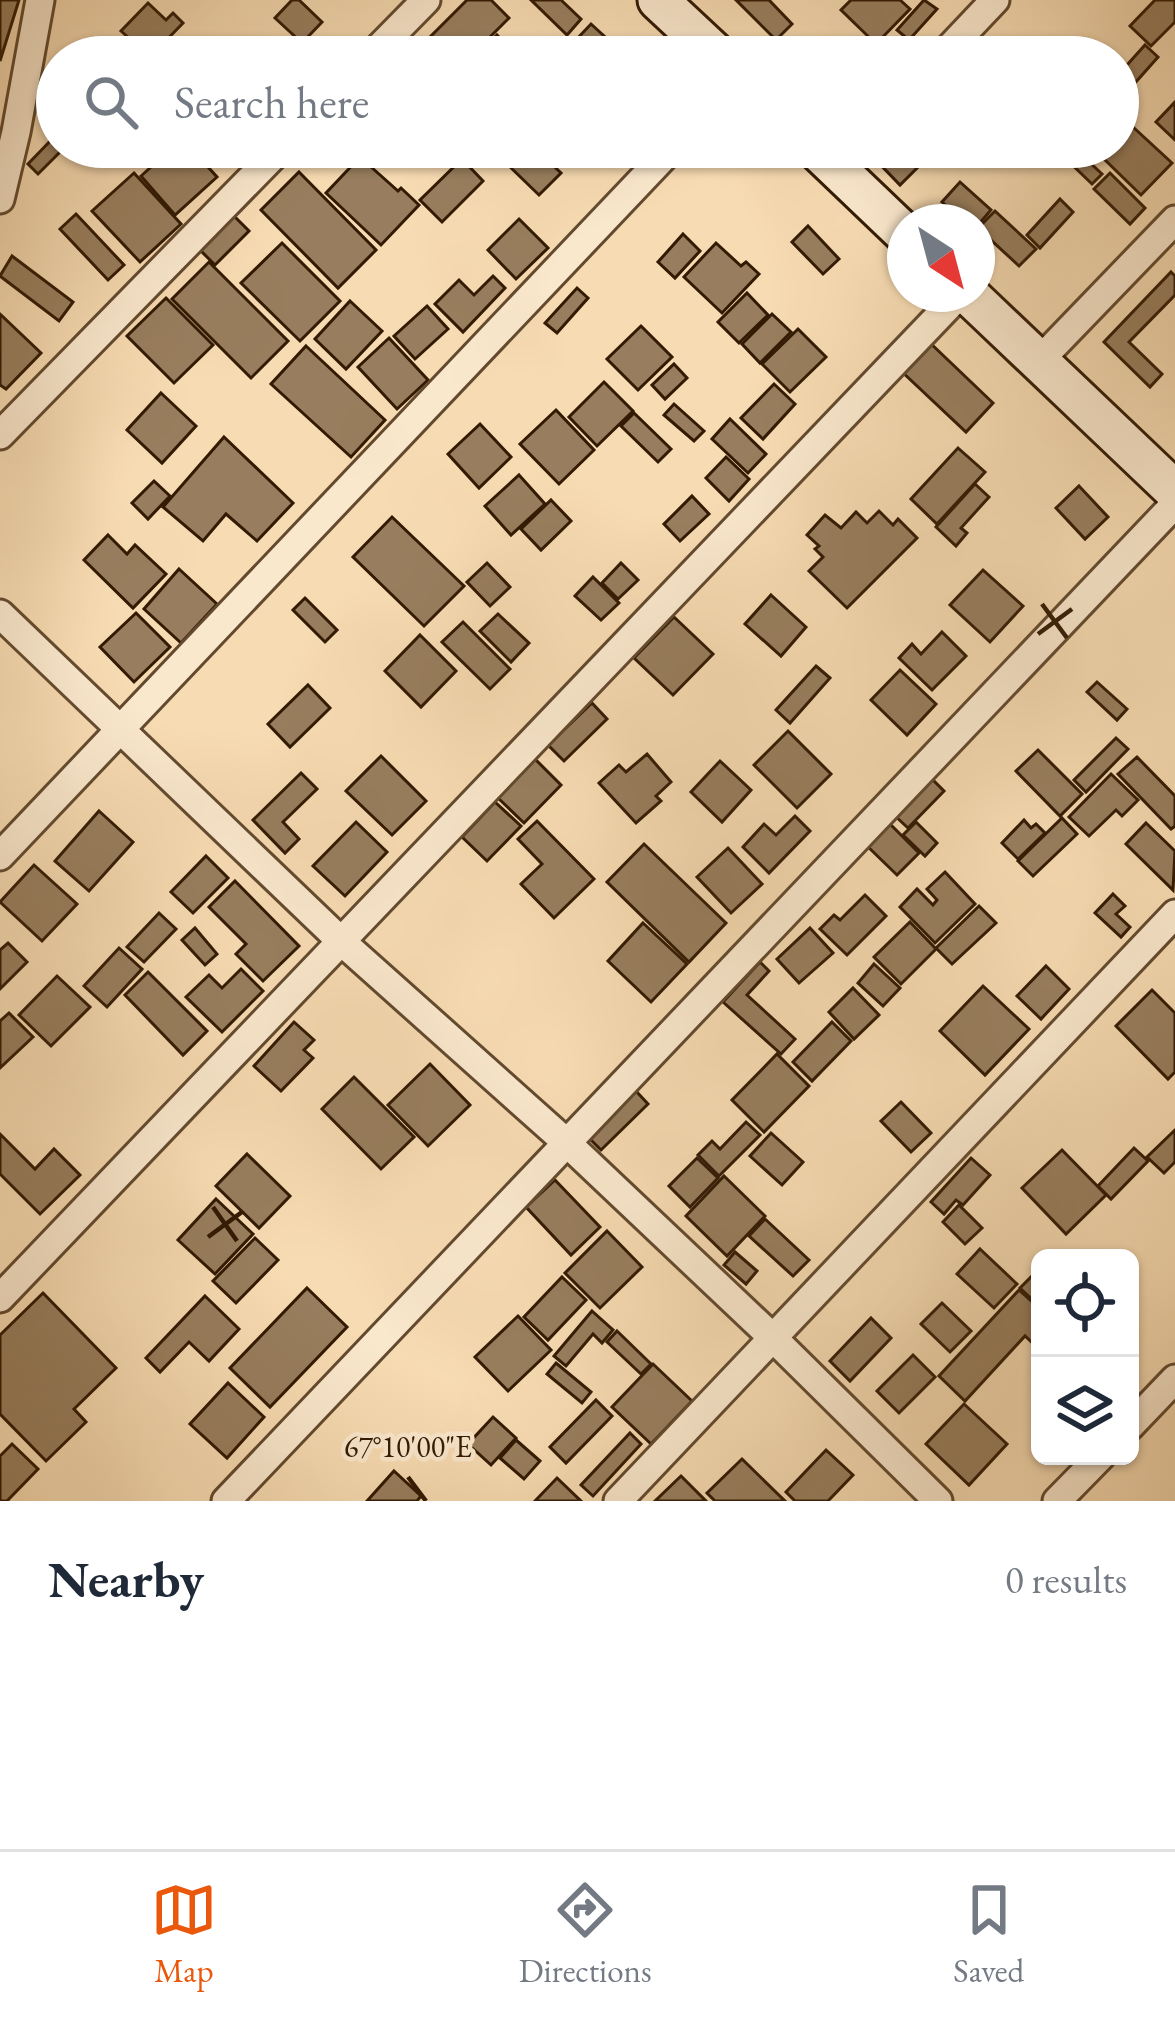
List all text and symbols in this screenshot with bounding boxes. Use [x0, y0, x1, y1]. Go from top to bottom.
search box [36, 36, 1139, 168]
icon: search [78, 69, 144, 135]
text: Search here [174, 73, 369, 131]
north arrow [887, 204, 995, 312]
map controls [1031, 1249, 1139, 1465]
button: locate [1031, 1249, 1139, 1357]
button: layers [1031, 1357, 1139, 1465]
text: 67°10'00"E [344, 1427, 472, 1466]
text: Nearby [48, 1546, 204, 1612]
text: 0 results [1005, 1554, 1127, 1605]
tab: Map [151, 1877, 217, 1992]
tab: Directions [519, 1877, 652, 1992]
tab: Saved [953, 1877, 1024, 1992]

